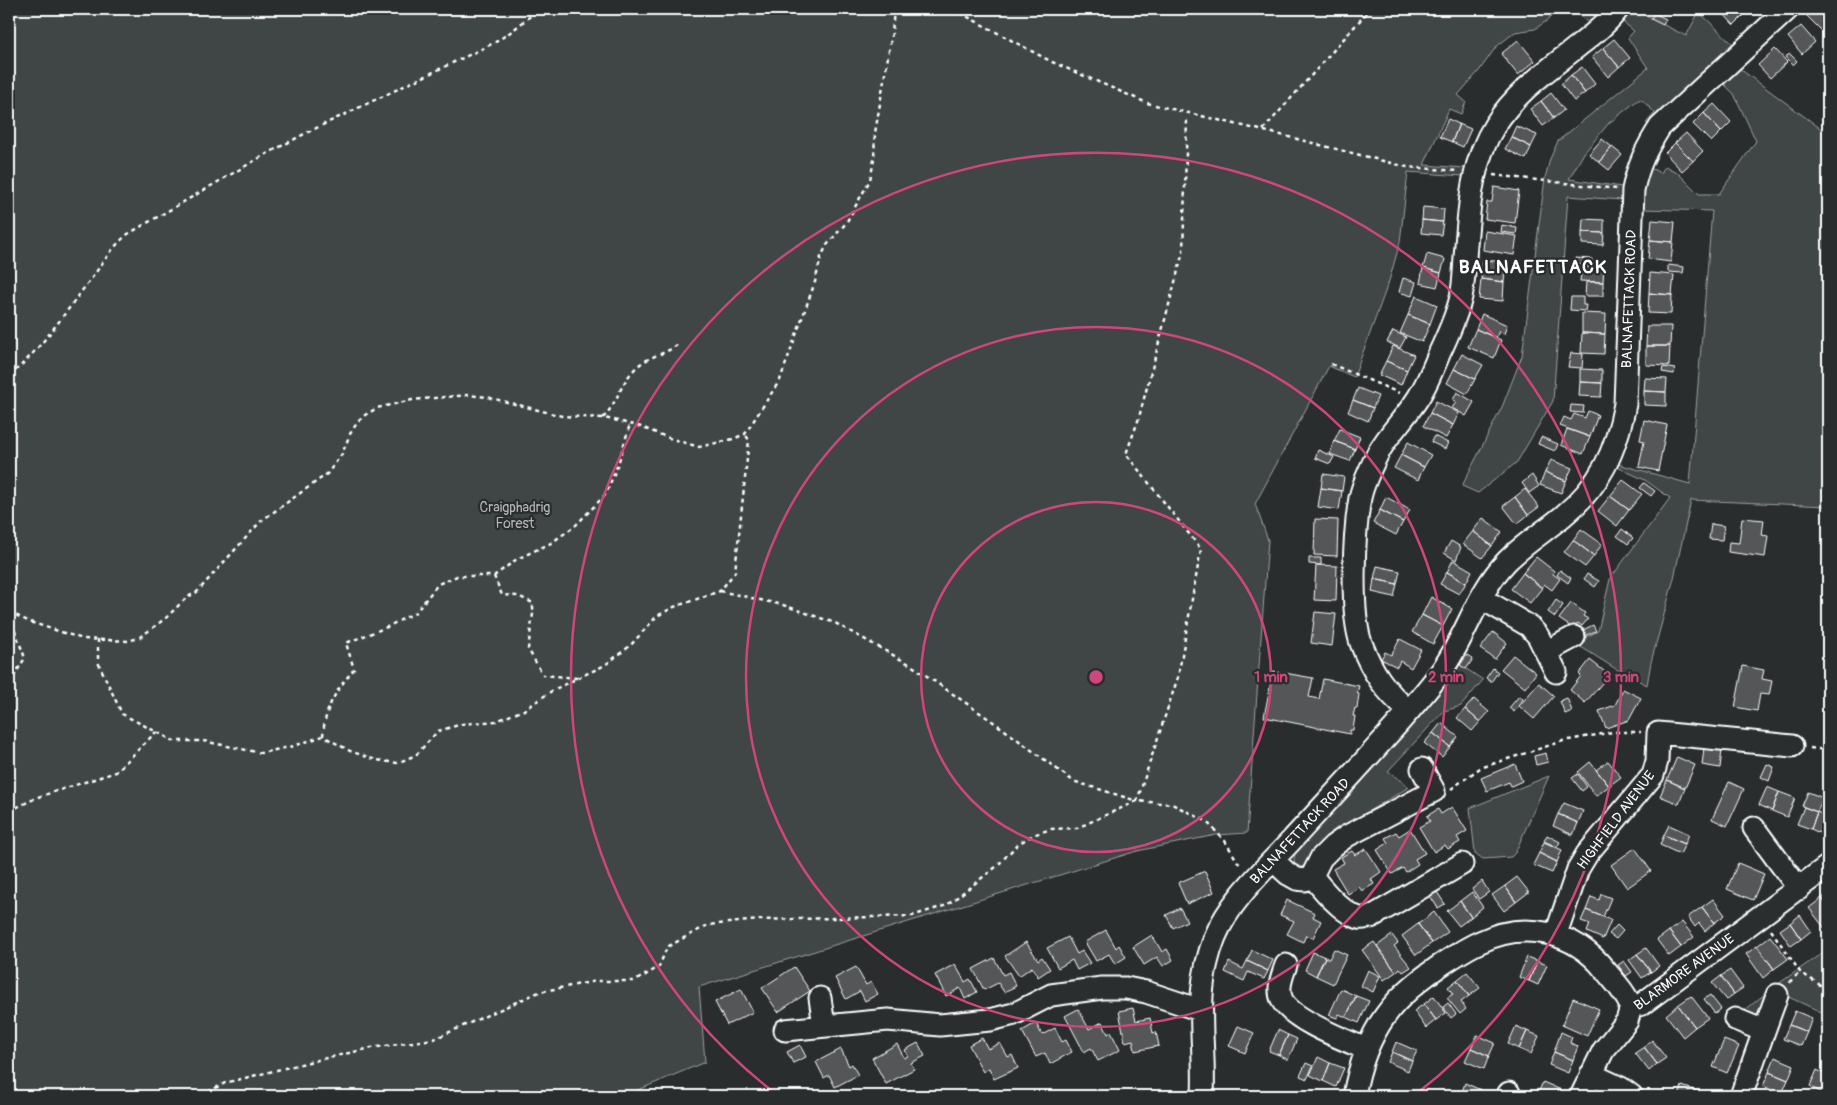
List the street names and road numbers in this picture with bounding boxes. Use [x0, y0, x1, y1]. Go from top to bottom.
street label: BALNAFETTACK ROAD [1618, 229, 1640, 368]
street label: HIGHFIELD AVENUE [1573, 767, 1659, 873]
street label: BALNAFETTACK ROAD [1247, 774, 1354, 887]
street label: BLARMORE AVENUE [1631, 930, 1737, 1014]

